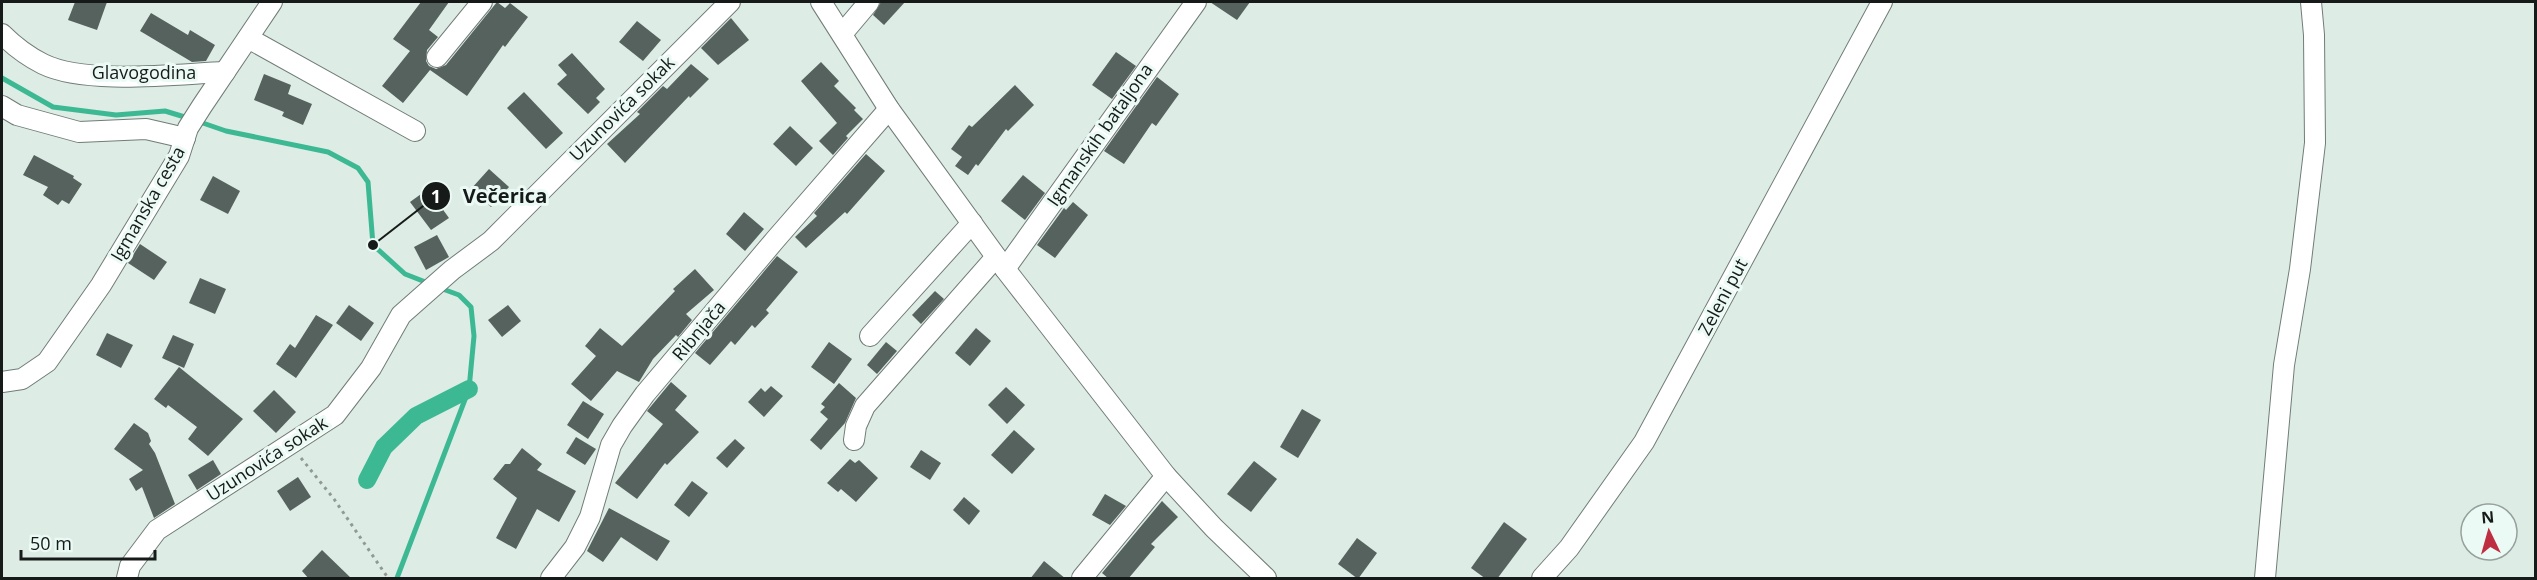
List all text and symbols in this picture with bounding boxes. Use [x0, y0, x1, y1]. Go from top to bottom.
street label: Uzunovića sokak [563, 50, 680, 166]
street label: Igmanskih bataljona [1041, 58, 1158, 211]
street label: Glavogodina [92, 60, 196, 84]
street label: Igmanska cesta [105, 142, 190, 265]
callout: Večerica [421, 177, 560, 215]
text: Večerica [463, 182, 547, 209]
text: 1 [431, 184, 441, 208]
street label: Zeleni put [1692, 254, 1752, 339]
street label: Ribnjača [666, 295, 730, 365]
street label: Uzunovića sokak [201, 410, 332, 506]
north arrow [2459, 502, 2519, 562]
text: N [2480, 506, 2495, 529]
scale bar [21, 523, 154, 561]
text: 50 m [30, 531, 72, 555]

